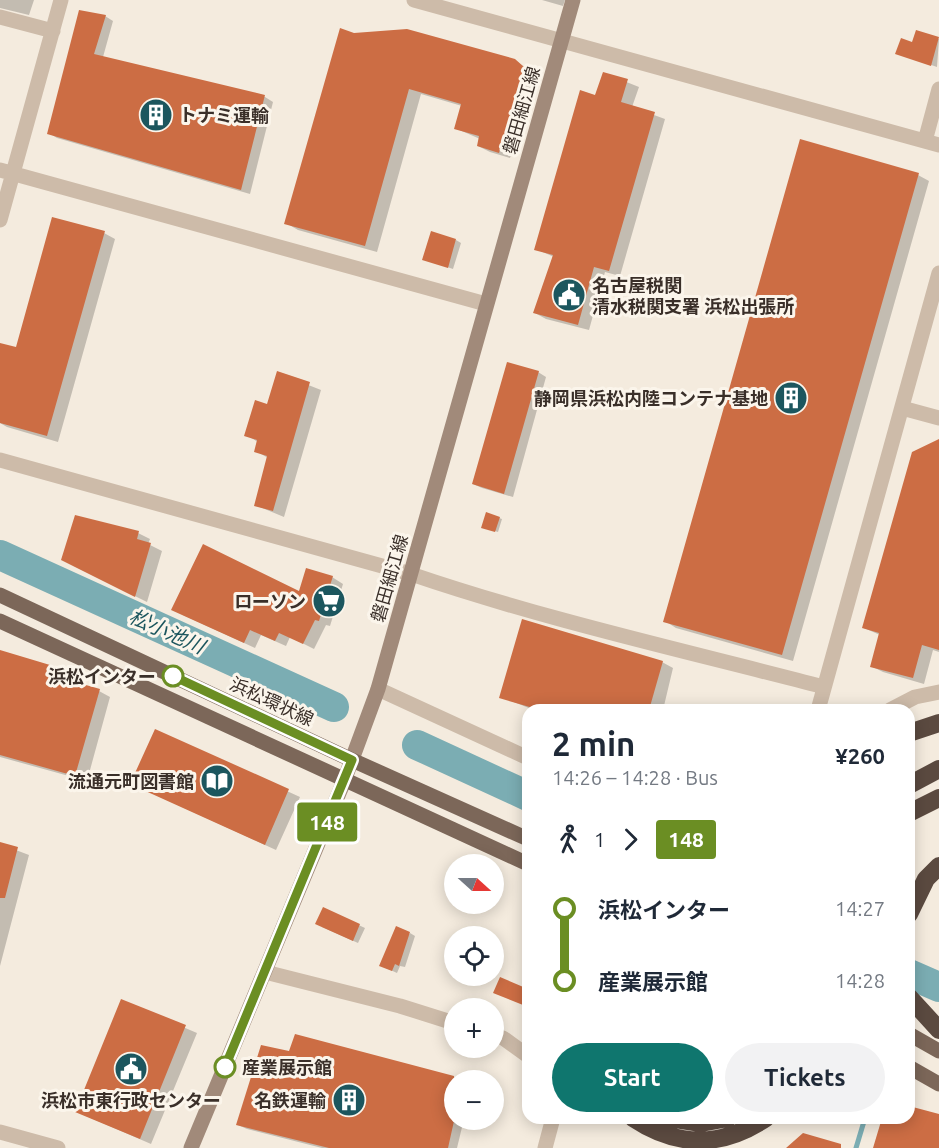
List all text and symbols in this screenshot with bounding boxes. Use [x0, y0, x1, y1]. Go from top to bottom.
street label: 磐田細江線 [499, 64, 543, 156]
building icon: トナミ運輸 [138, 97, 174, 133]
place label: トナミ運輸 [179, 105, 269, 125]
place label: 名古屋税関 清水税関支署 浜松出張所 [592, 275, 794, 316]
public building icon: 名古屋税関 清水税関支署 浜松出張所 [551, 277, 587, 313]
building icon: 静岡県浜松内陸コンテナ基地 [773, 380, 809, 416]
place label: 静岡県浜松内陸コンテナ基地 [534, 388, 768, 408]
street label: 磐田細江線 [367, 532, 411, 624]
supermarket icon: ローソン [311, 583, 347, 619]
place label: ローソン [234, 591, 306, 611]
water label: 松小池川 [126, 604, 210, 659]
marker: 浜松インター [162, 665, 184, 687]
place label: 浜松インター [48, 666, 156, 686]
street label: 浜松環状線 [227, 673, 317, 729]
text: 2 min [552, 725, 635, 762]
text: ¥260 [835, 743, 885, 768]
library icon: 流通元町図書館 [199, 763, 235, 799]
text: 14:26 – 14:28 · Bus [552, 766, 718, 789]
place label: 流通元町図書館 [68, 771, 194, 791]
line badge: 148 [292, 802, 362, 842]
text: 148 [309, 810, 345, 834]
icon: walk [552, 823, 585, 856]
icon: forward [614, 823, 647, 856]
text: 148 [668, 827, 704, 851]
text: 1 [594, 828, 605, 851]
north arrow [444, 854, 504, 914]
map controls [444, 854, 504, 1130]
text: 浜松インター [598, 897, 730, 922]
text: 14:27 [835, 897, 885, 920]
button: locate [444, 926, 504, 986]
text: 産業展示館 [598, 969, 708, 994]
text: 14:28 [835, 969, 885, 992]
button: + [444, 998, 504, 1058]
button: Start [552, 1043, 713, 1112]
button: Tickets [725, 1043, 885, 1112]
public building icon: 浜松市東行政センター [113, 1051, 149, 1087]
marker: 産業展示館 [214, 1056, 236, 1078]
place label: 産業展示館 [242, 1057, 332, 1077]
button: − [444, 1070, 504, 1130]
building icon: 名鉄運輸 [331, 1082, 367, 1118]
place label: 浜松市東行政センター [41, 1090, 221, 1110]
place label: 名鉄運輸 [254, 1090, 326, 1110]

